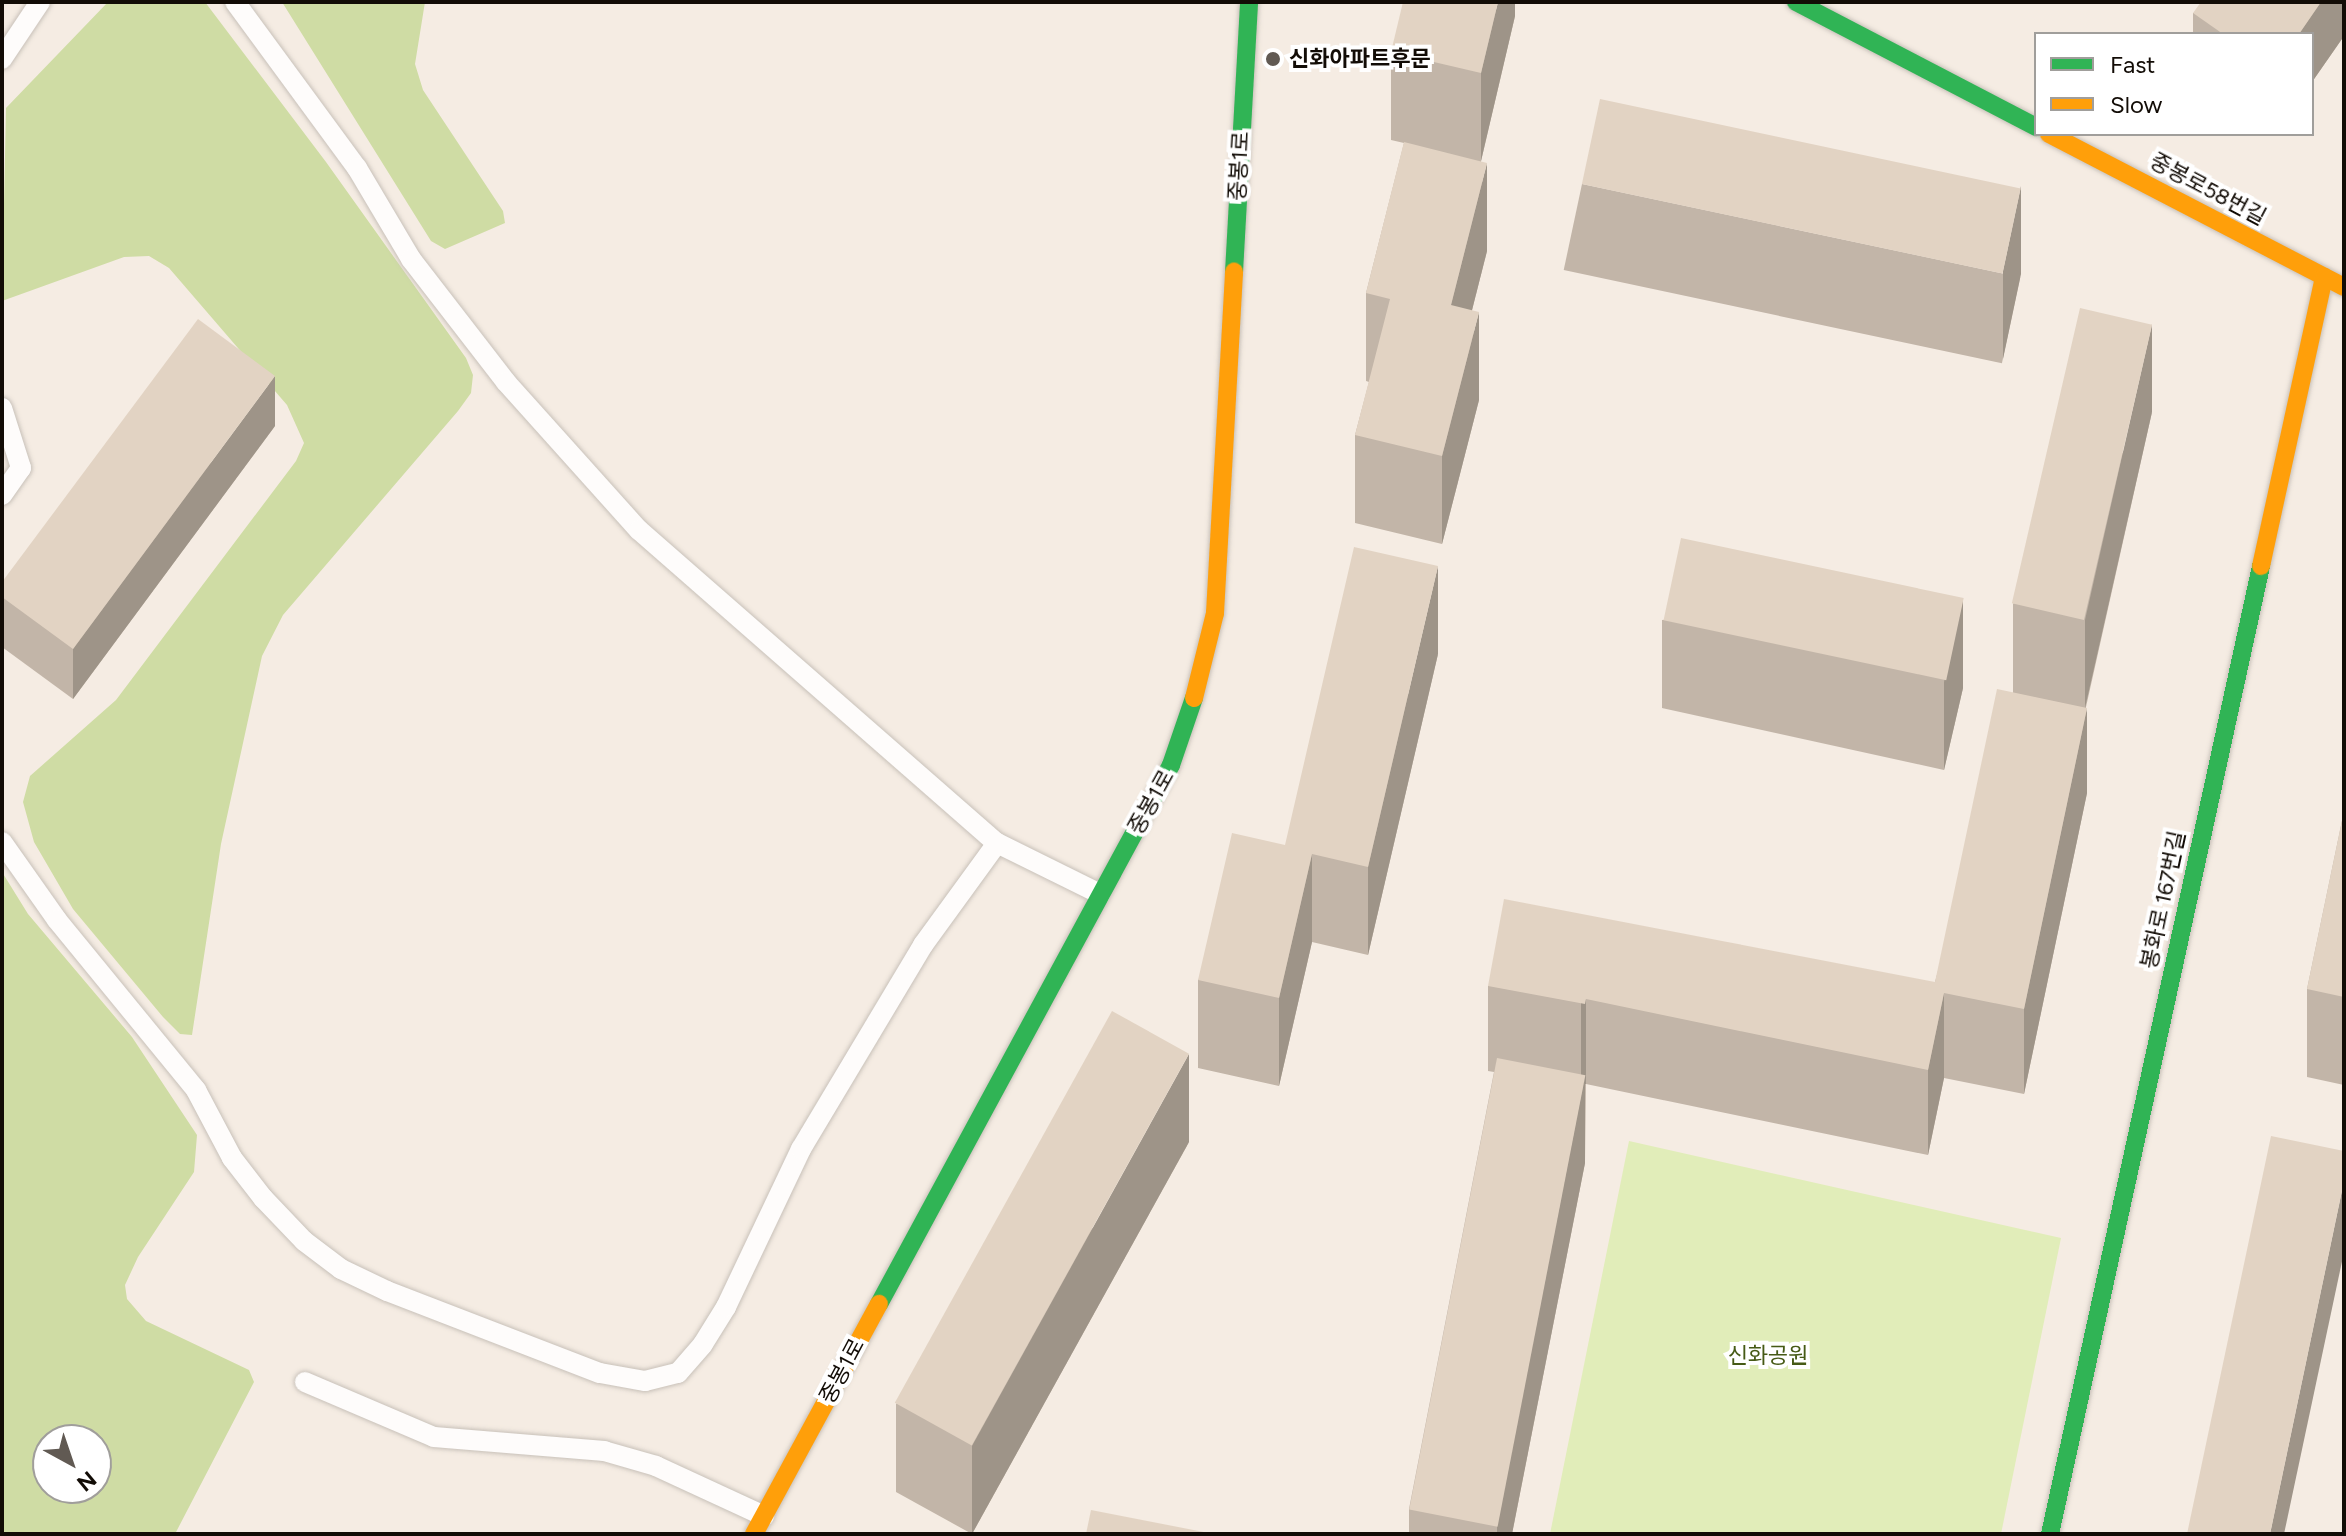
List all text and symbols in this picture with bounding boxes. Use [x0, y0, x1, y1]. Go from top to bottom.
legend [2034, 32, 2314, 136]
place label: 신화아파트후문 [1289, 46, 1431, 72]
marker: 신화아파트후문 [1264, 50, 1282, 68]
text: Fast [2110, 50, 2155, 79]
text: Slow [2110, 90, 2162, 119]
street label: 중봉1로 [1224, 130, 1254, 202]
street label: 중봉로58번길 [2146, 147, 2270, 231]
street label: 중봉1로 [1123, 765, 1179, 839]
street label: 봉화로 167번길 [2136, 829, 2190, 971]
street label: 중봉1로 [814, 1334, 870, 1408]
park label: 신화공원 [1728, 1343, 1808, 1369]
north arrow [32, 1424, 112, 1504]
text: N [71, 1465, 102, 1497]

